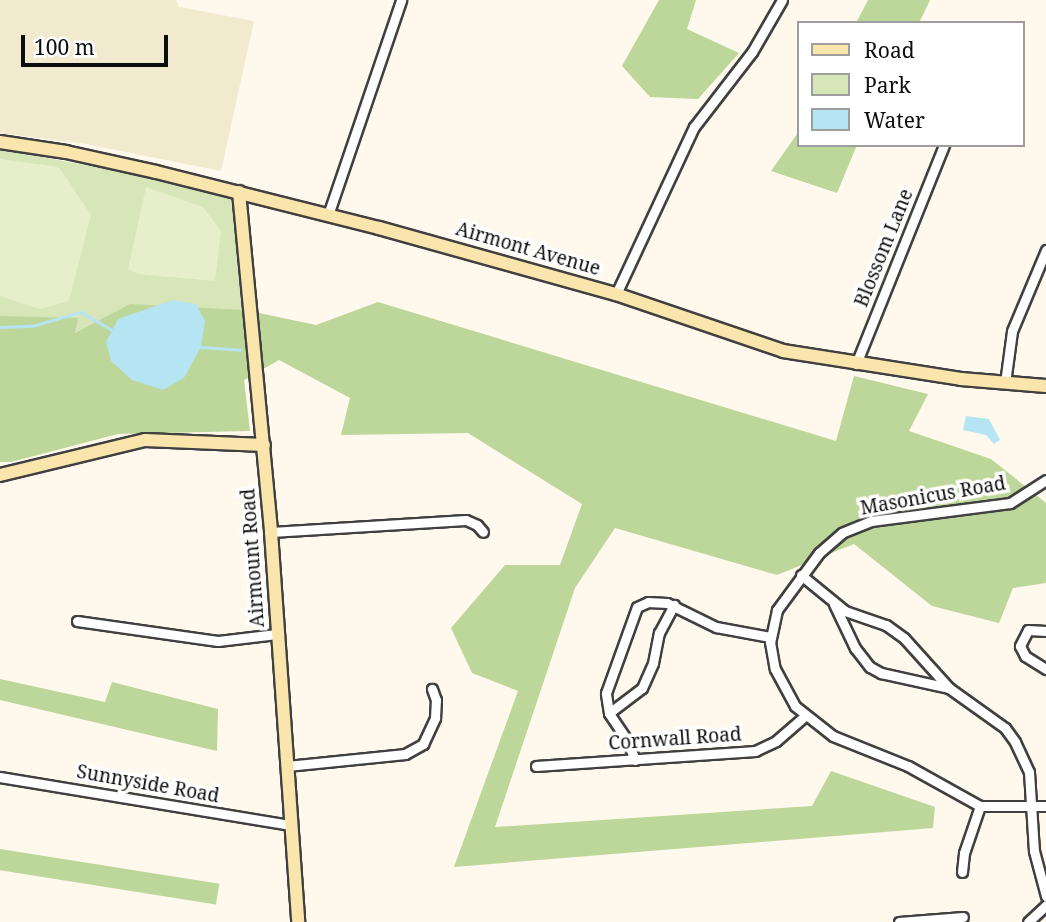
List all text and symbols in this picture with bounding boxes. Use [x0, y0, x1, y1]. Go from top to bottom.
scale bar [24, 21, 172, 65]
legend [797, 21, 1025, 147]
text: 100 m [34, 33, 95, 61]
text: Road [864, 36, 915, 64]
text: Park [864, 71, 911, 99]
text: Water [864, 106, 925, 134]
street label: Blossom Lane [850, 186, 918, 310]
street label: Airmont Avenue [453, 217, 603, 281]
street label: Masonicus Road [859, 472, 1007, 520]
street label: Airmount Road [237, 488, 269, 628]
street label: Cornwall Road [608, 723, 742, 755]
street label: Sunnyside Road [75, 760, 221, 808]

